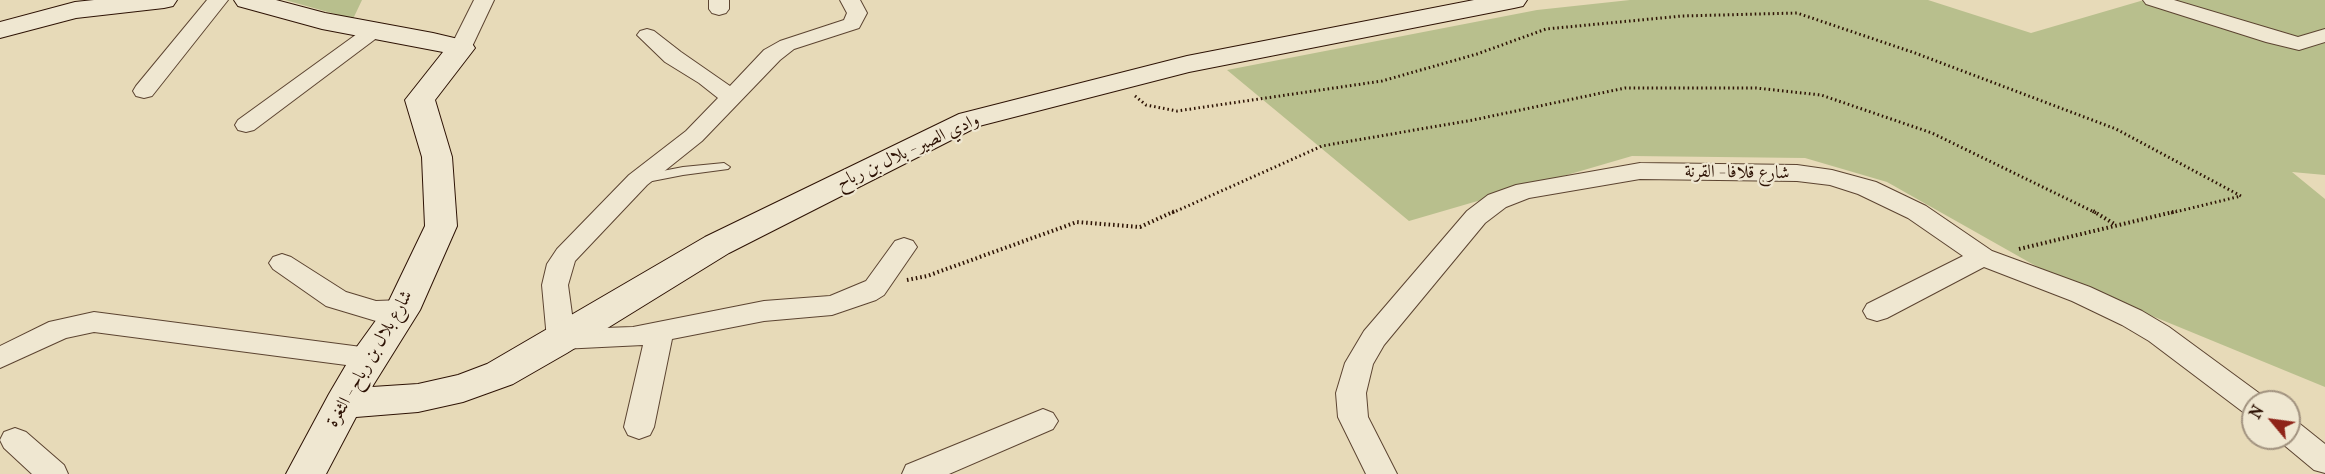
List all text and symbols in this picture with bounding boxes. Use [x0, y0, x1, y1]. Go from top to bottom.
street label: وادي الصير - بلال بن رباح [833, 109, 983, 195]
street label: شارع قلافا - القرنة [1684, 161, 1790, 185]
street label: شارع بلال بن رباح - الثغرة [322, 287, 418, 431]
north arrow [2241, 390, 2301, 450]
text: N [2245, 402, 2268, 422]

